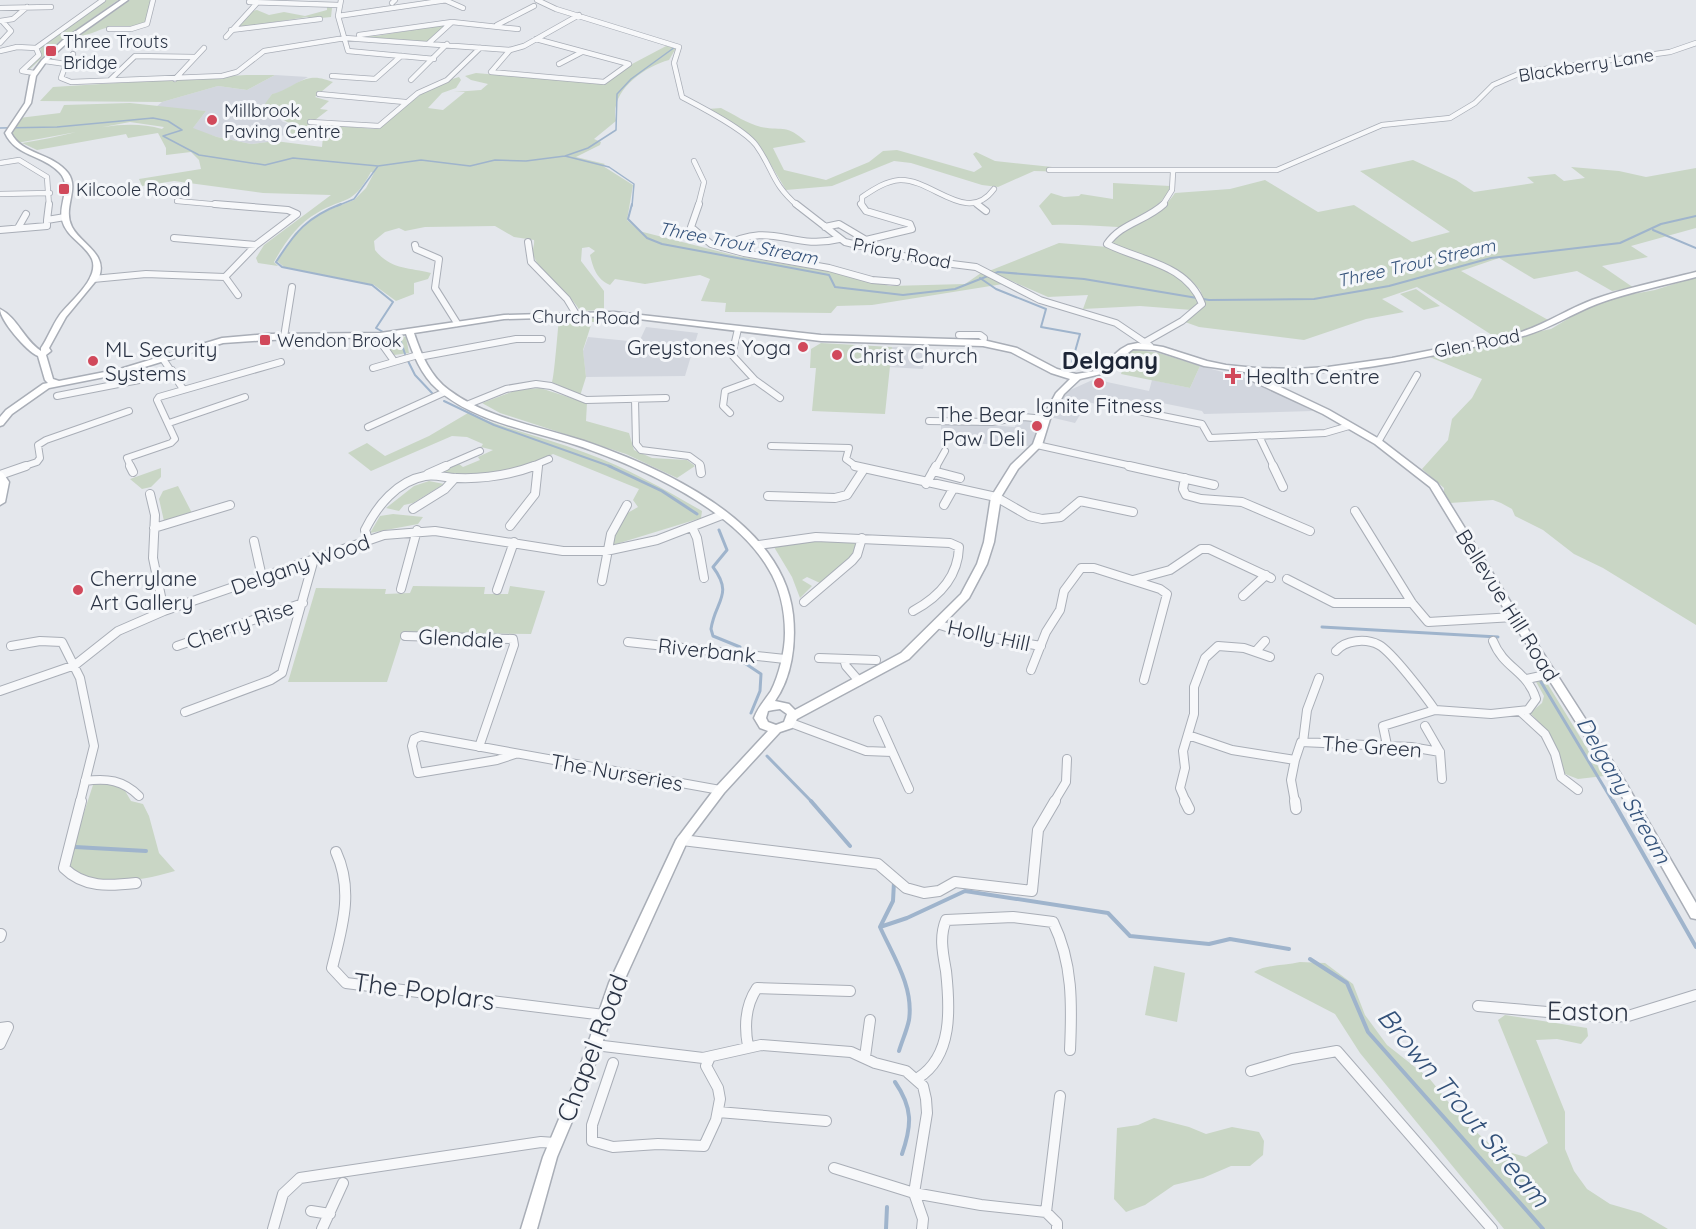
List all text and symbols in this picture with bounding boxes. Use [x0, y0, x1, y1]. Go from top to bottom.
place label: Three Trouts Bridge [63, 30, 168, 74]
street label: Blackberry Lane [1517, 43, 1655, 87]
marker: Three Trouts Bridge [44, 44, 58, 58]
place label: Millbrook Paving Centre [224, 99, 340, 143]
marker: Millbrook Paving Centre [205, 113, 219, 127]
place label: Kilcoole Road [76, 178, 191, 201]
marker: Kilcoole Road [57, 182, 71, 196]
water label: Three Trout Stream [656, 216, 820, 270]
street label: Priory Road [851, 232, 953, 274]
water label: Three Trout Stream [1335, 233, 1498, 292]
street label: Church Road [532, 305, 640, 329]
street label: Glen Road [1432, 323, 1522, 363]
place label: Wendon Brook [277, 329, 401, 352]
marker: Wendon Brook [258, 333, 272, 347]
place label: Greystones Yoga [627, 334, 791, 360]
place label: ML Security Systems [105, 336, 217, 386]
marker: Greystones Yoga [796, 340, 810, 354]
place label: Christ Church [849, 342, 978, 368]
district label: Delgany [1062, 345, 1158, 375]
marker: Christ Church [830, 348, 844, 362]
marker: ML Security Systems [86, 354, 100, 368]
place label: Health Centre [1246, 363, 1380, 389]
marker: Health Centre [1224, 367, 1242, 385]
marker: Ignite Fitness [1092, 376, 1106, 390]
place label: Ignite Fitness [1036, 392, 1162, 418]
place label: The Bear Paw Deli [936, 401, 1025, 451]
marker: The Bear Paw Deli [1030, 419, 1044, 433]
street label: Bellevue Hill Road [1451, 524, 1565, 686]
street label: Delgany Wood [227, 528, 373, 600]
place label: Cherrylane Art Gallery [90, 565, 197, 615]
marker: Cherrylane Art Gallery [71, 583, 85, 597]
street label: Cherry Rise [183, 594, 297, 654]
street label: Holly Hill [945, 614, 1033, 656]
street label: Glendale [418, 623, 504, 653]
street label: Riverbank [657, 632, 757, 668]
water label: Delgany Stream [1571, 712, 1678, 869]
street label: The Green [1321, 730, 1423, 762]
street label: The Nurseries [549, 748, 685, 796]
street label: The Poplars [351, 965, 497, 1017]
street label: Chapel Road [549, 969, 635, 1127]
street label: Easton [1547, 994, 1629, 1028]
water label: Brown Trout Stream [1371, 1000, 1558, 1215]

